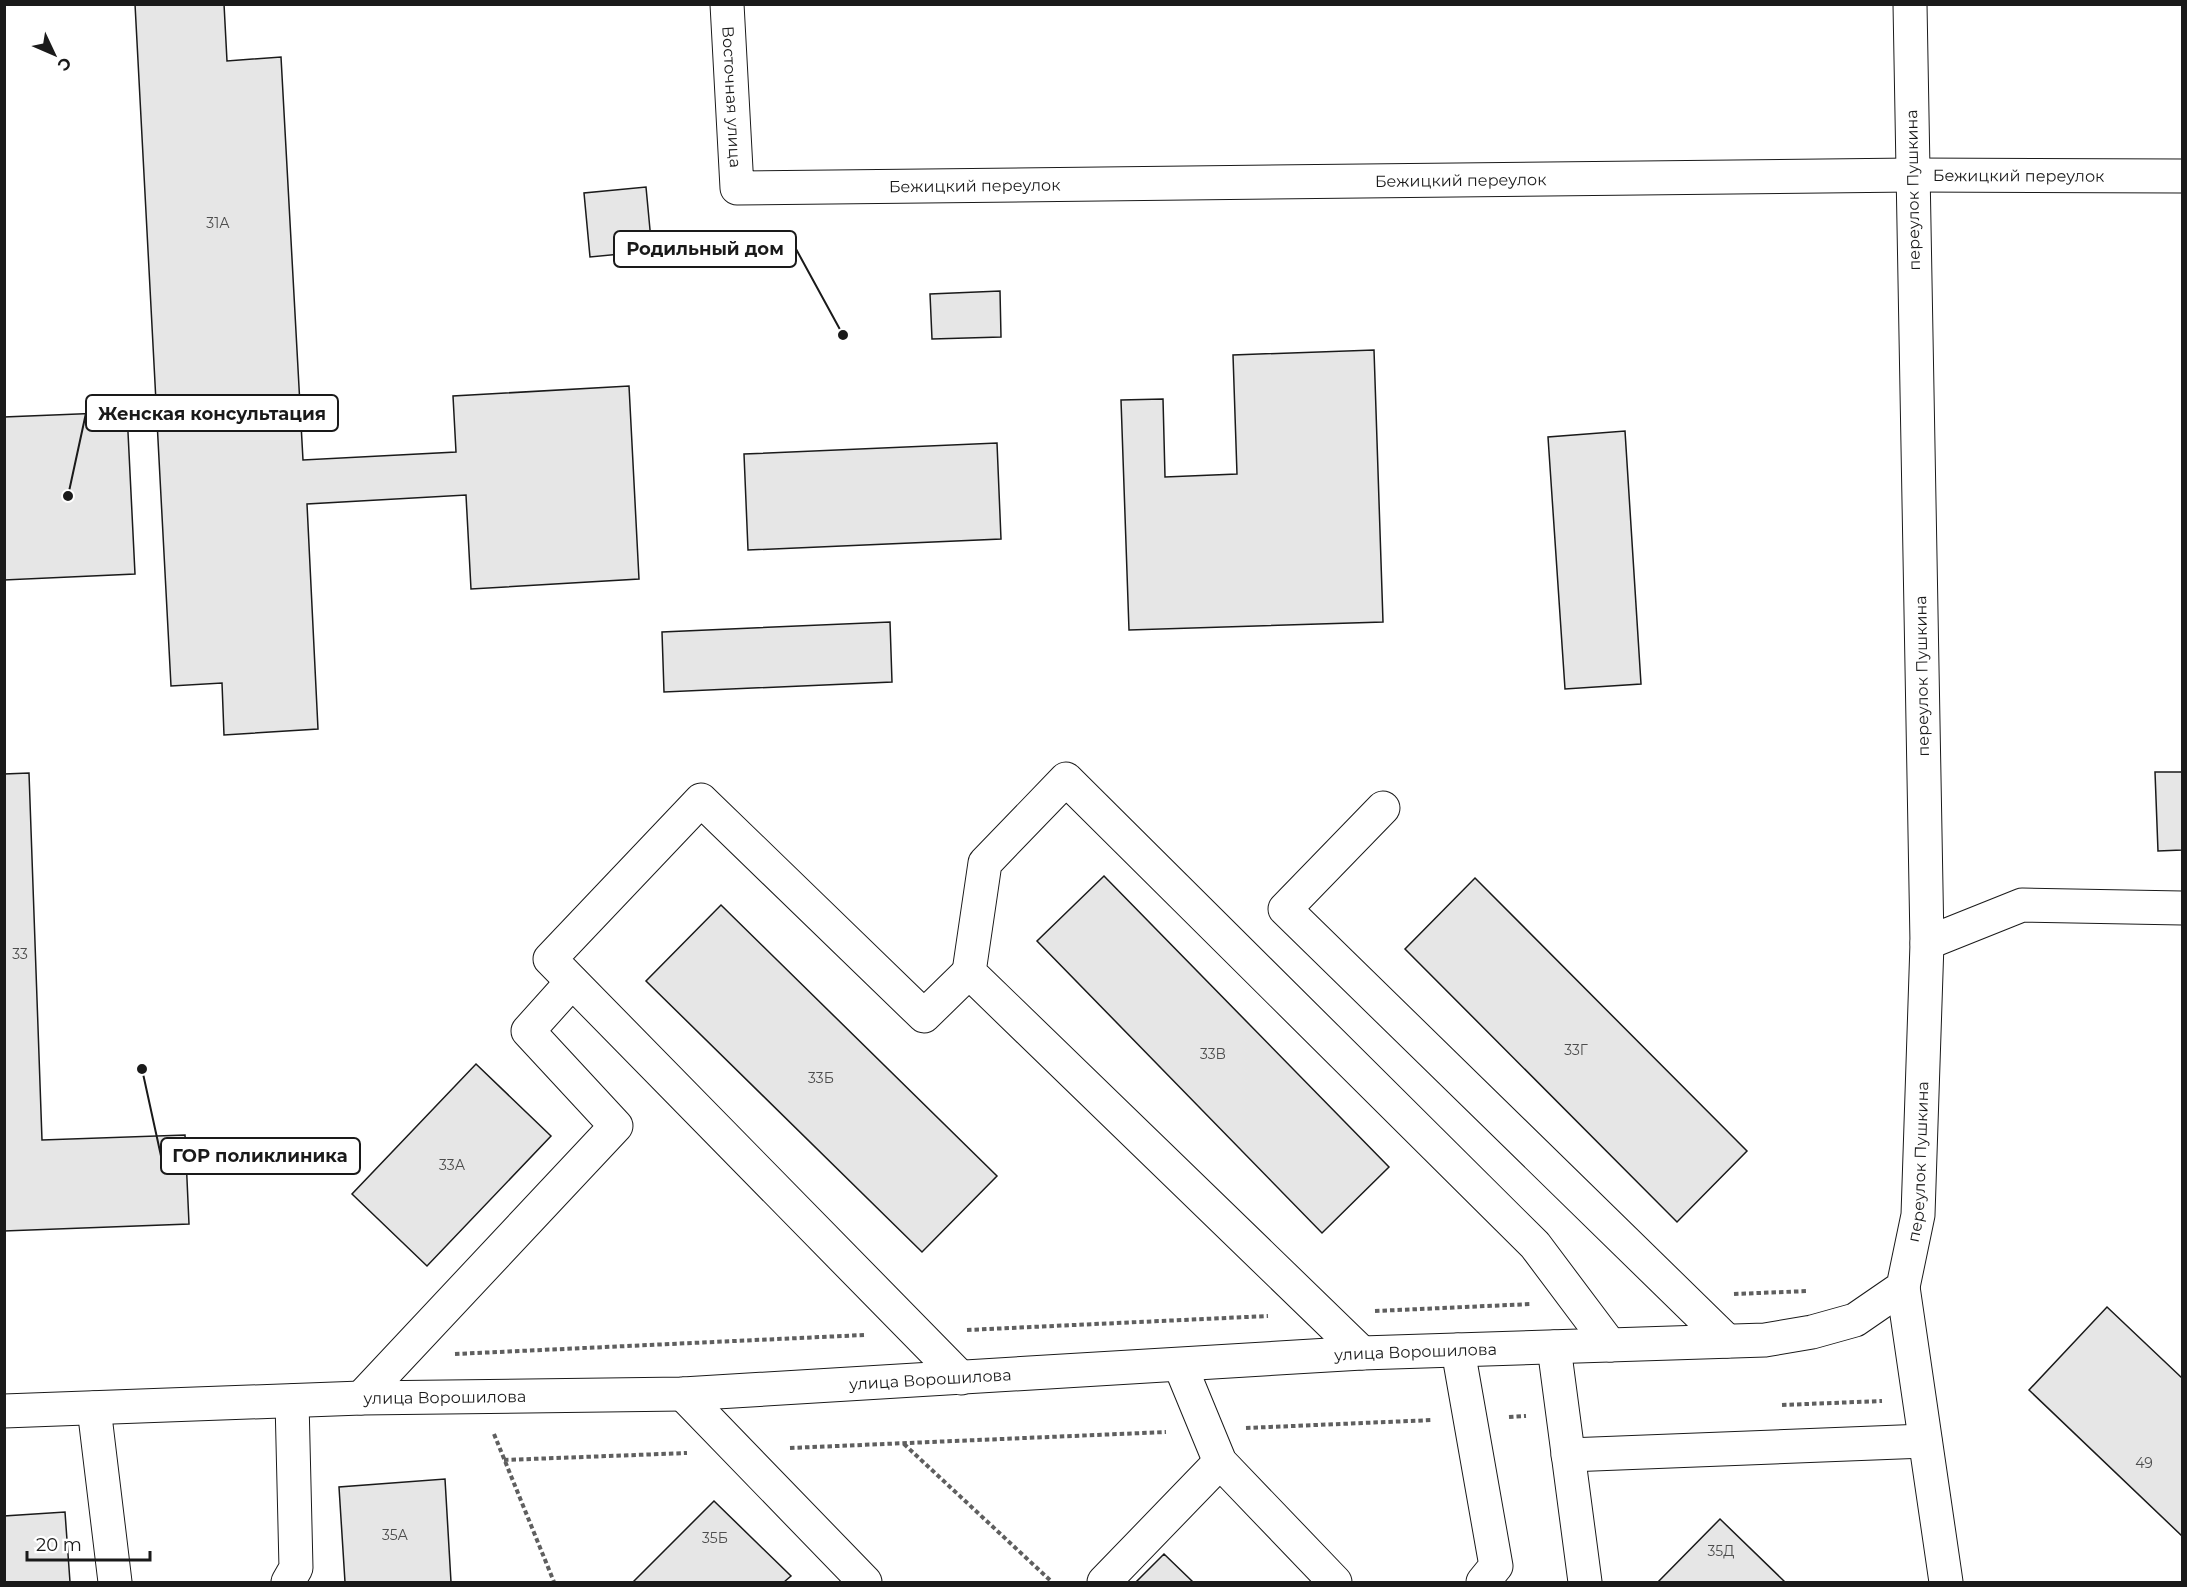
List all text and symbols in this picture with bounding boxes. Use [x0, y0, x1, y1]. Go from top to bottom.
north arrow [24, 24, 84, 84]
street label: Восточная улица [719, 25, 745, 168]
text: С [53, 53, 75, 75]
street label: переулок Пушкина [1902, 109, 1924, 271]
street label: Бежицкий переулок [1933, 166, 2105, 185]
street label: Бежицкий переулок [1375, 170, 1547, 190]
street label: Бежицкий переулок [889, 175, 1061, 196]
house number: 31А [206, 214, 230, 232]
callout: Родильный дом [614, 231, 796, 267]
text: Родильный дом [626, 238, 784, 260]
callout: Женская консультация [86, 395, 338, 431]
text: Женская консультация [98, 403, 326, 425]
street label: переулок Пушкина [1911, 595, 1933, 757]
house number: 33 [12, 945, 28, 963]
house number: 33Г [1564, 1041, 1588, 1059]
house number: 33В [1200, 1045, 1226, 1063]
house number: 33Б [808, 1069, 834, 1087]
street label: переулок Пушкина [1903, 1081, 1932, 1244]
callout: ГОР поликлиника [161, 1138, 360, 1174]
text: ГОР поликлиника [172, 1145, 348, 1167]
house number: 33А [439, 1156, 466, 1174]
street label: улица Ворошилова [1333, 1339, 1497, 1364]
street label: улица Ворошилова [847, 1365, 1012, 1394]
street label: улица Ворошилова [362, 1386, 526, 1407]
house number: 49 [2135, 1454, 2153, 1472]
scale bar [27, 1524, 150, 1562]
house number: 35А [382, 1526, 409, 1544]
house number: 35Б [702, 1529, 728, 1547]
text: 20 m [36, 1534, 82, 1556]
house number: 35Д [1708, 1542, 1734, 1560]

